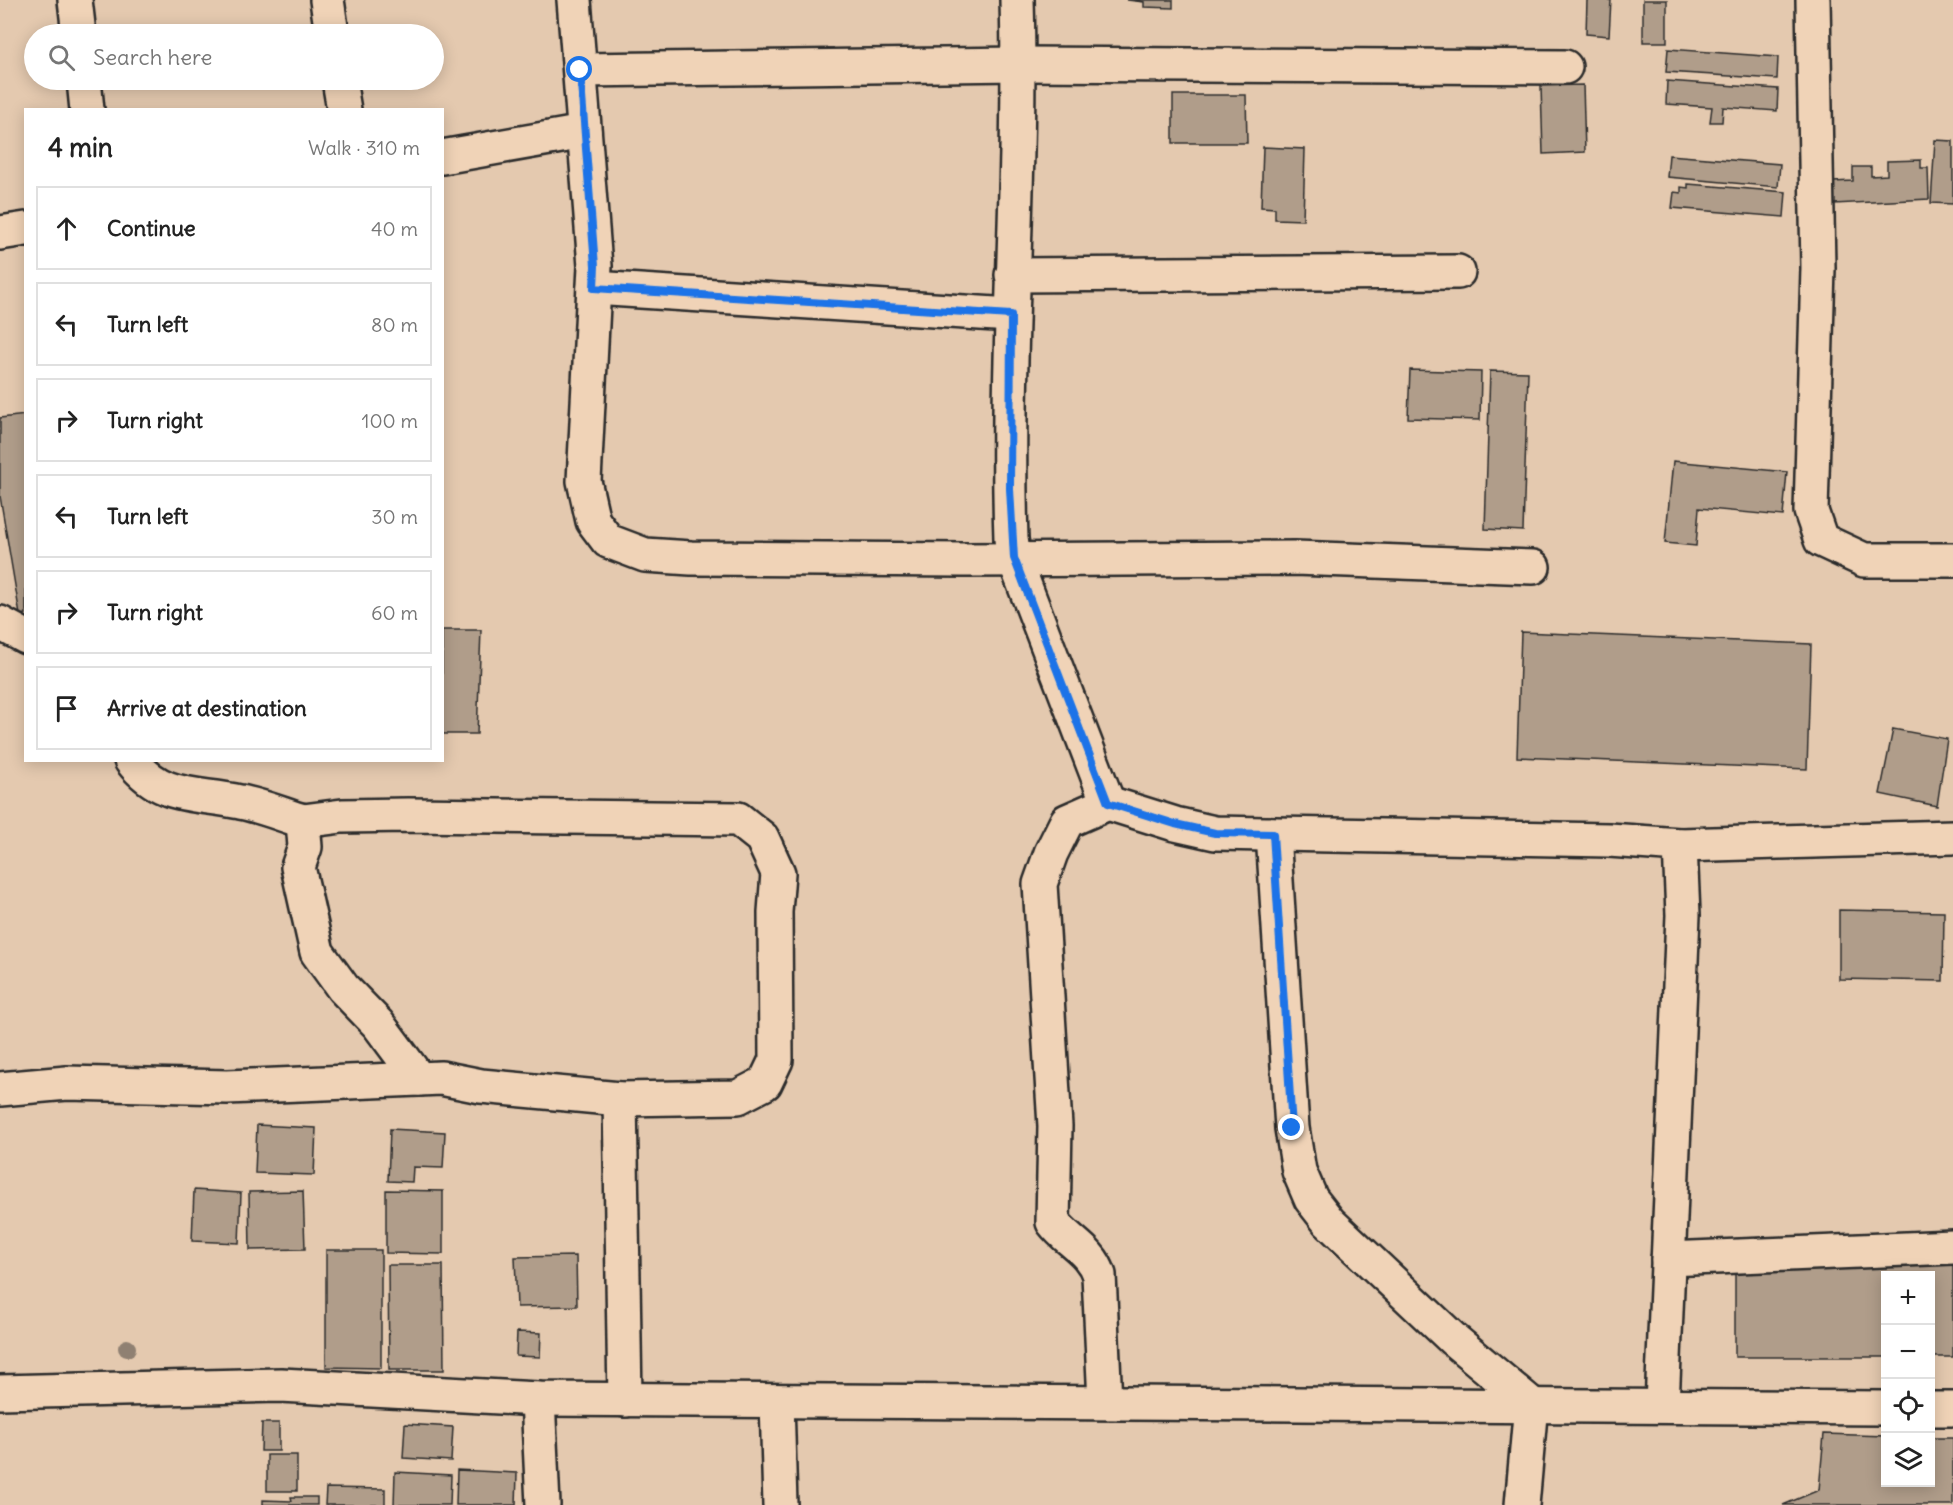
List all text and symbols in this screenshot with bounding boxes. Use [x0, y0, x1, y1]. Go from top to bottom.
search box [24, 24, 444, 90]
icon: search [45, 41, 78, 74]
text: Search here [93, 43, 212, 71]
route start [566, 56, 592, 82]
text: 4 min [48, 131, 113, 164]
text: Walk · 310 m [308, 135, 420, 160]
icon: ahead [50, 212, 83, 245]
text: Continue [107, 214, 196, 242]
text: 40 m [371, 216, 418, 241]
icon: left [50, 308, 83, 341]
text: Turn left [107, 310, 188, 338]
text: 80 m [371, 312, 418, 337]
icon: right [50, 404, 83, 437]
text: Turn right [107, 406, 203, 434]
text: 100 m [361, 408, 418, 433]
icon: left [50, 500, 83, 533]
text: Turn left [107, 502, 188, 530]
text: 30 m [371, 504, 418, 529]
icon: right [50, 596, 83, 629]
text: Turn right [107, 598, 203, 626]
text: 60 m [371, 600, 418, 625]
icon: arrive [50, 692, 83, 725]
text: Arrive at destination [107, 694, 307, 722]
route end [1278, 1114, 1304, 1140]
map controls [1881, 1271, 1935, 1487]
button: + [1881, 1271, 1935, 1325]
button: − [1881, 1325, 1935, 1379]
button: locate [1881, 1379, 1935, 1433]
button: layers [1881, 1433, 1935, 1487]

